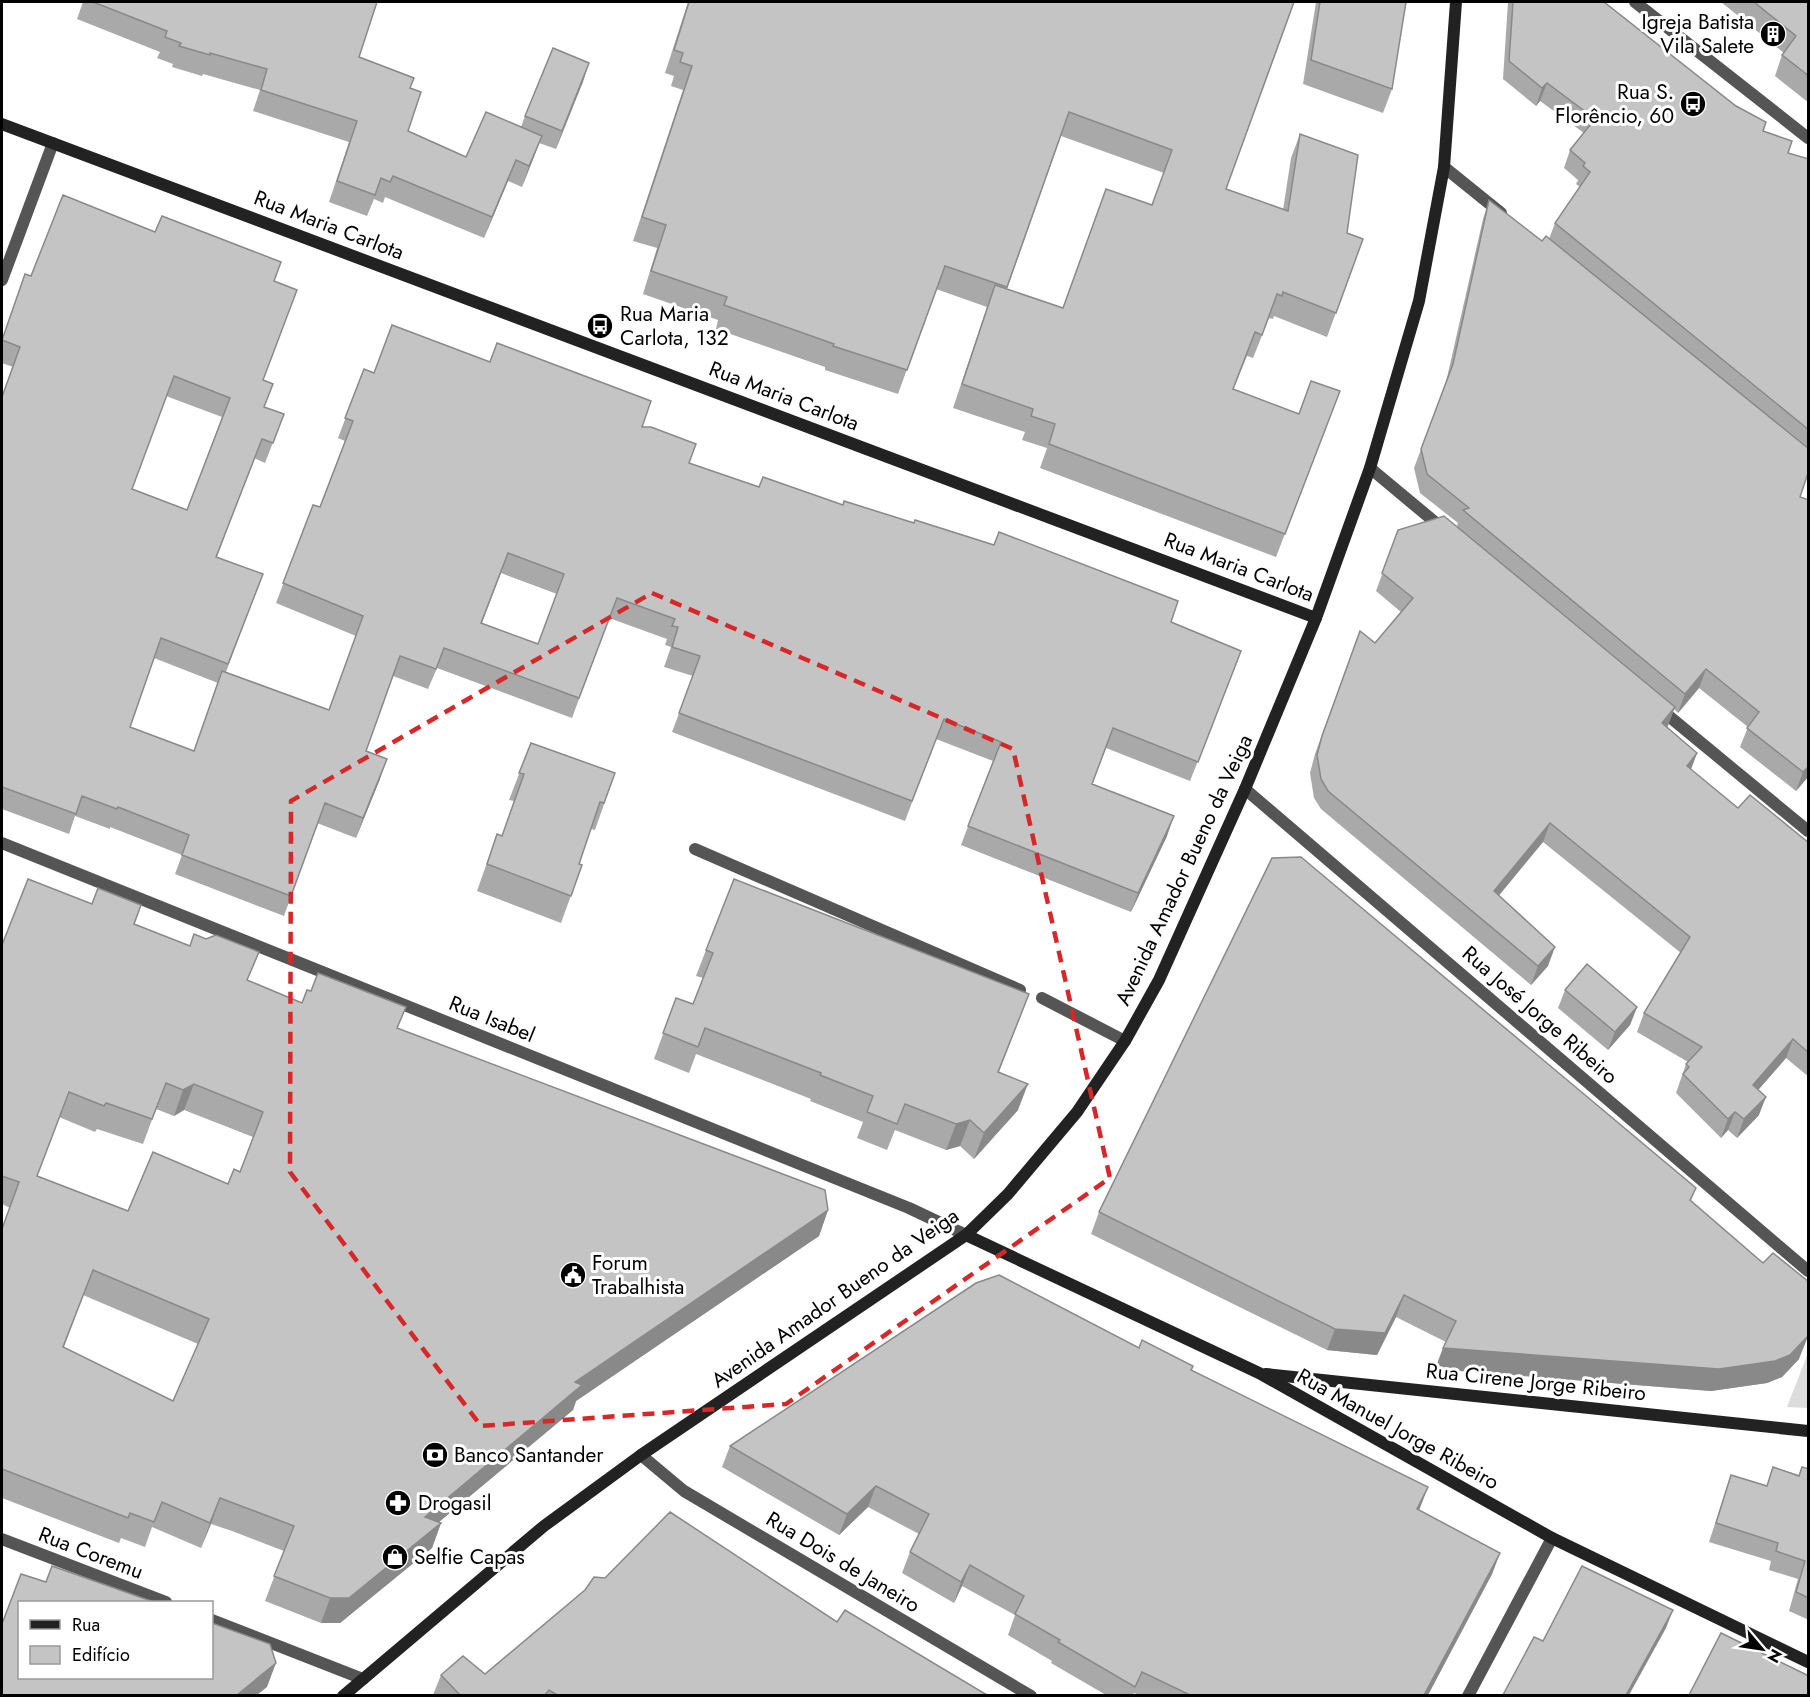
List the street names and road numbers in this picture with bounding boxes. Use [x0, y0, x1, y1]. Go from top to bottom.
street label: Rua Maria Carlota [250, 183, 408, 267]
street label: Rua Maria Carlota [705, 354, 863, 438]
street label: Rua Maria Carlota [1160, 525, 1318, 609]
street label: Avenida Amador Bueno da Veiga [1108, 730, 1260, 1010]
street label: Rua José Jorge Ribeiro [1456, 939, 1624, 1091]
street label: Rua Isabel [444, 988, 540, 1050]
street label: Avenida Amador Bueno da Veiga [705, 1201, 965, 1395]
street label: Rua Cirene Jorge Ribeiro [1424, 1356, 1648, 1408]
street label: Rua Manuel Jorge Ribeiro [1292, 1361, 1504, 1497]
street label: Rua Dois de Janeiro [760, 1504, 926, 1620]
street label: Rua Coremu [34, 1519, 148, 1587]

